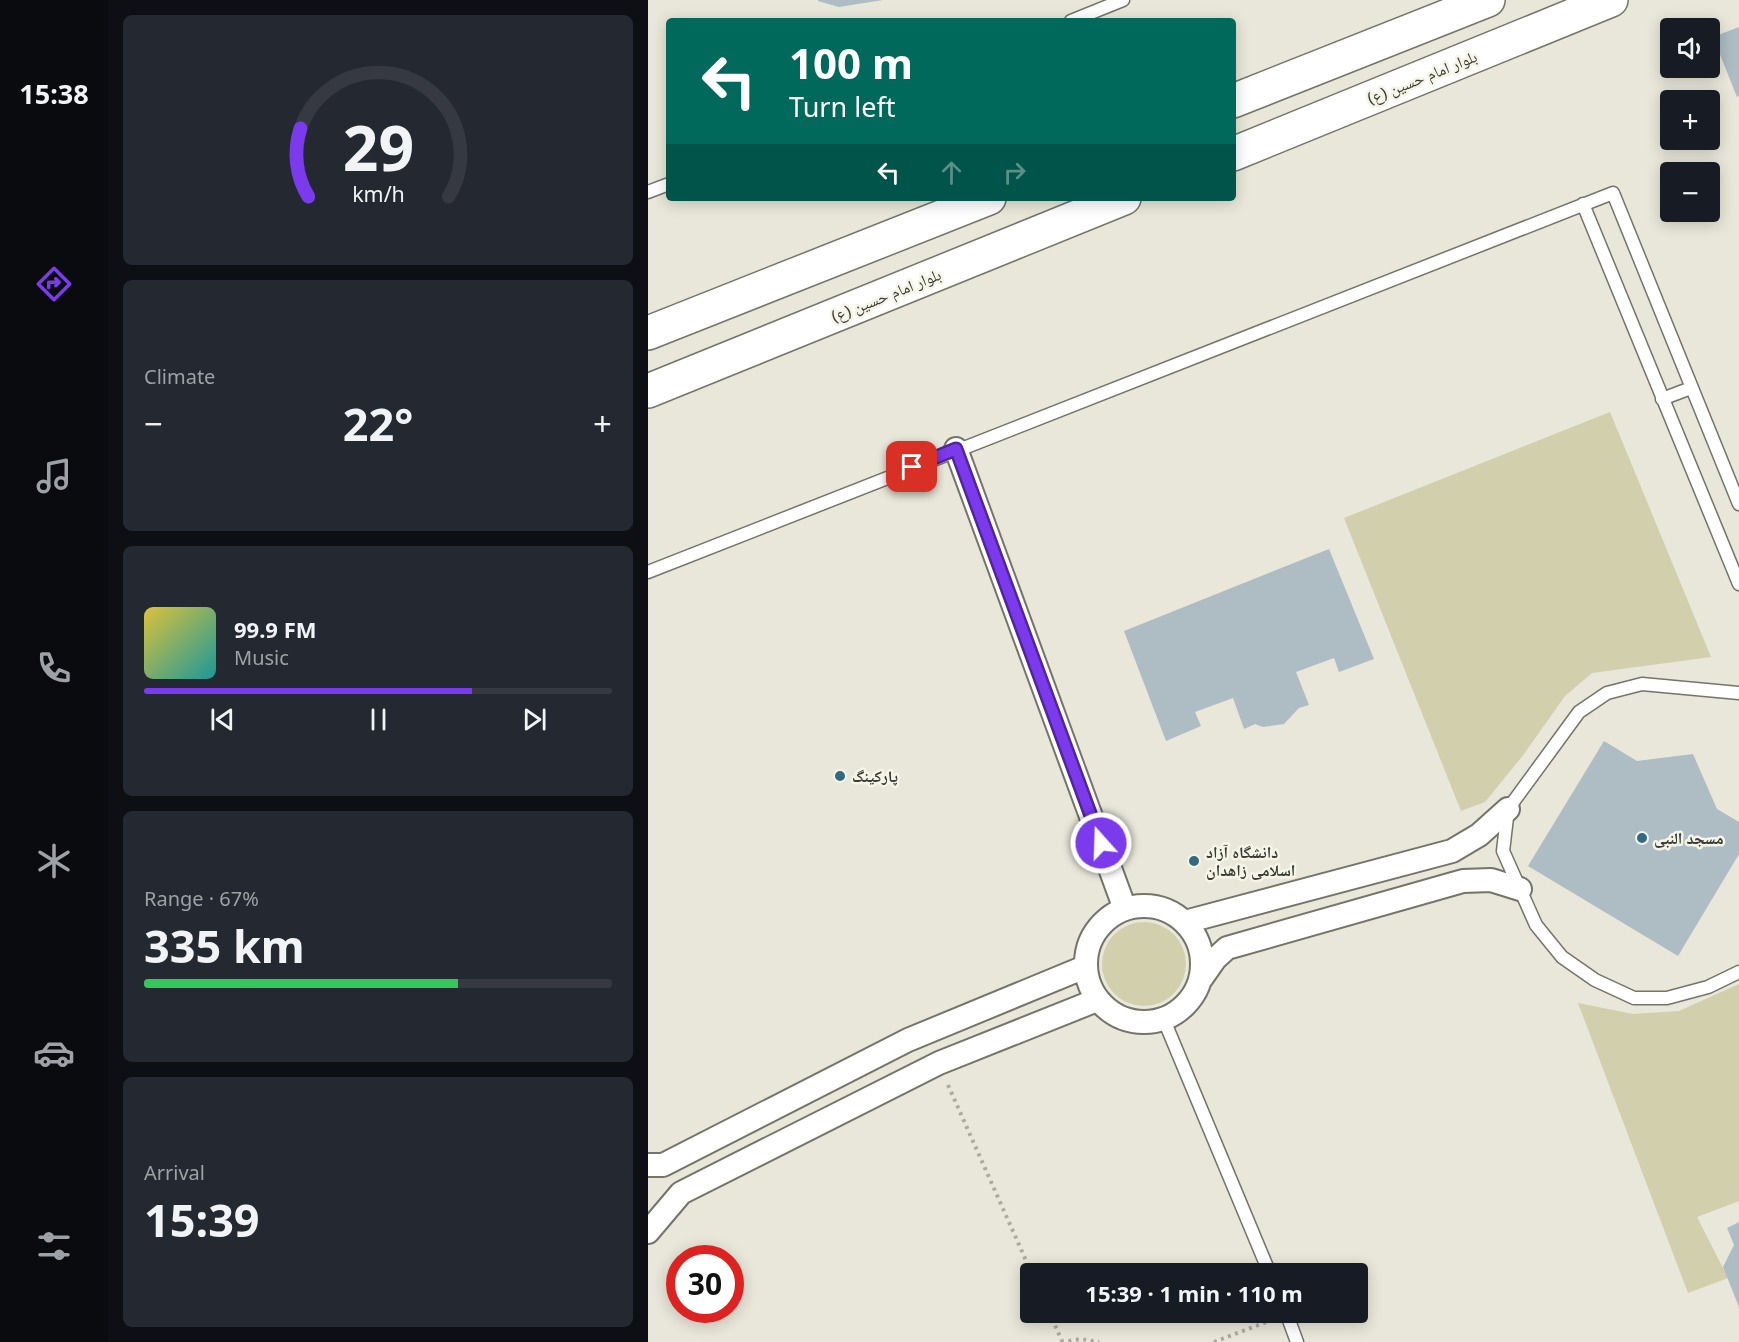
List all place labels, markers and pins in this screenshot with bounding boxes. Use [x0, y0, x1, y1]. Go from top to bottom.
pin [886, 441, 937, 492]
place label: پارکینگ [852, 765, 898, 787]
marker: پارکینگ [833, 769, 847, 783]
place label: مسجد النبی [1654, 827, 1724, 849]
marker: مسجد النبی [1635, 831, 1649, 845]
place label: دانشگاه آزاد اسلامی زاهدان [1206, 841, 1295, 881]
marker: دانشگاه آزاد اسلامی زاهدان [1187, 854, 1201, 868]

